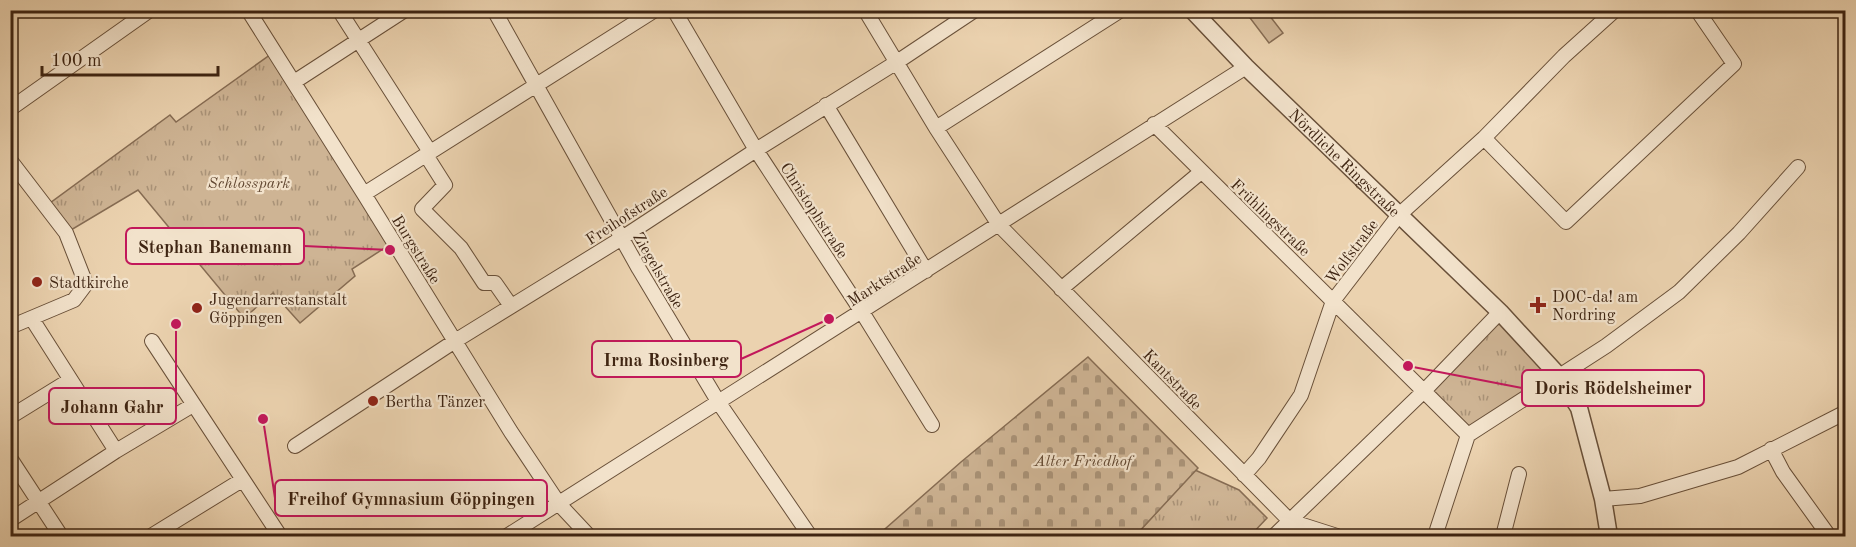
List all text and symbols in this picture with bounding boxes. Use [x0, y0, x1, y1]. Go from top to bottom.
scale bar [42, 39, 218, 77]
text: 100 m [51, 52, 102, 70]
street label: Nördliche Ringstraße [1285, 107, 1402, 221]
street label: Christophstraße [777, 160, 850, 262]
park label: Schlosspark [208, 176, 290, 192]
street label: Frühlingstraße [1227, 177, 1312, 260]
street label: Freihofstraße [583, 184, 671, 249]
street label: Burgstraße [388, 213, 443, 287]
street label: Wolfstraße [1323, 217, 1382, 287]
callout: Stephan Banemann [126, 228, 304, 264]
street label: Ziegelstraße [629, 230, 686, 312]
text: Stephan Banemann [138, 239, 292, 257]
street label: Marktstraße [845, 251, 925, 310]
marker: Stadtkirche [30, 275, 44, 289]
place label: Stadtkirche [49, 276, 129, 292]
place label: DOC-da! am Nordring [1552, 290, 1638, 324]
place label: Jugendarrestanstalt Göppingen [209, 293, 347, 327]
marker: DOC-da! am Nordring [1529, 296, 1547, 314]
marker: Jugendarrestanstalt Göppingen [190, 301, 204, 315]
callout: Irma Rosinberg [592, 341, 741, 377]
street label: Kantstraße [1139, 347, 1204, 414]
text: Irma Rosinberg [603, 352, 729, 370]
callout: Doris Rödelsheimer [1522, 370, 1704, 406]
text: Doris Rödelsheimer [1534, 380, 1692, 398]
callout: Johann Gahr [49, 388, 176, 424]
marker: Bertha Tänzer [366, 394, 380, 408]
place label: Bertha Tänzer [385, 395, 485, 411]
text: Johann Gahr [60, 399, 164, 417]
park label: Alter Friedhof [1033, 454, 1135, 470]
callout: Freihof Gymnasium Göppingen [275, 480, 547, 516]
text: Freihof Gymnasium Göppingen [287, 491, 535, 509]

